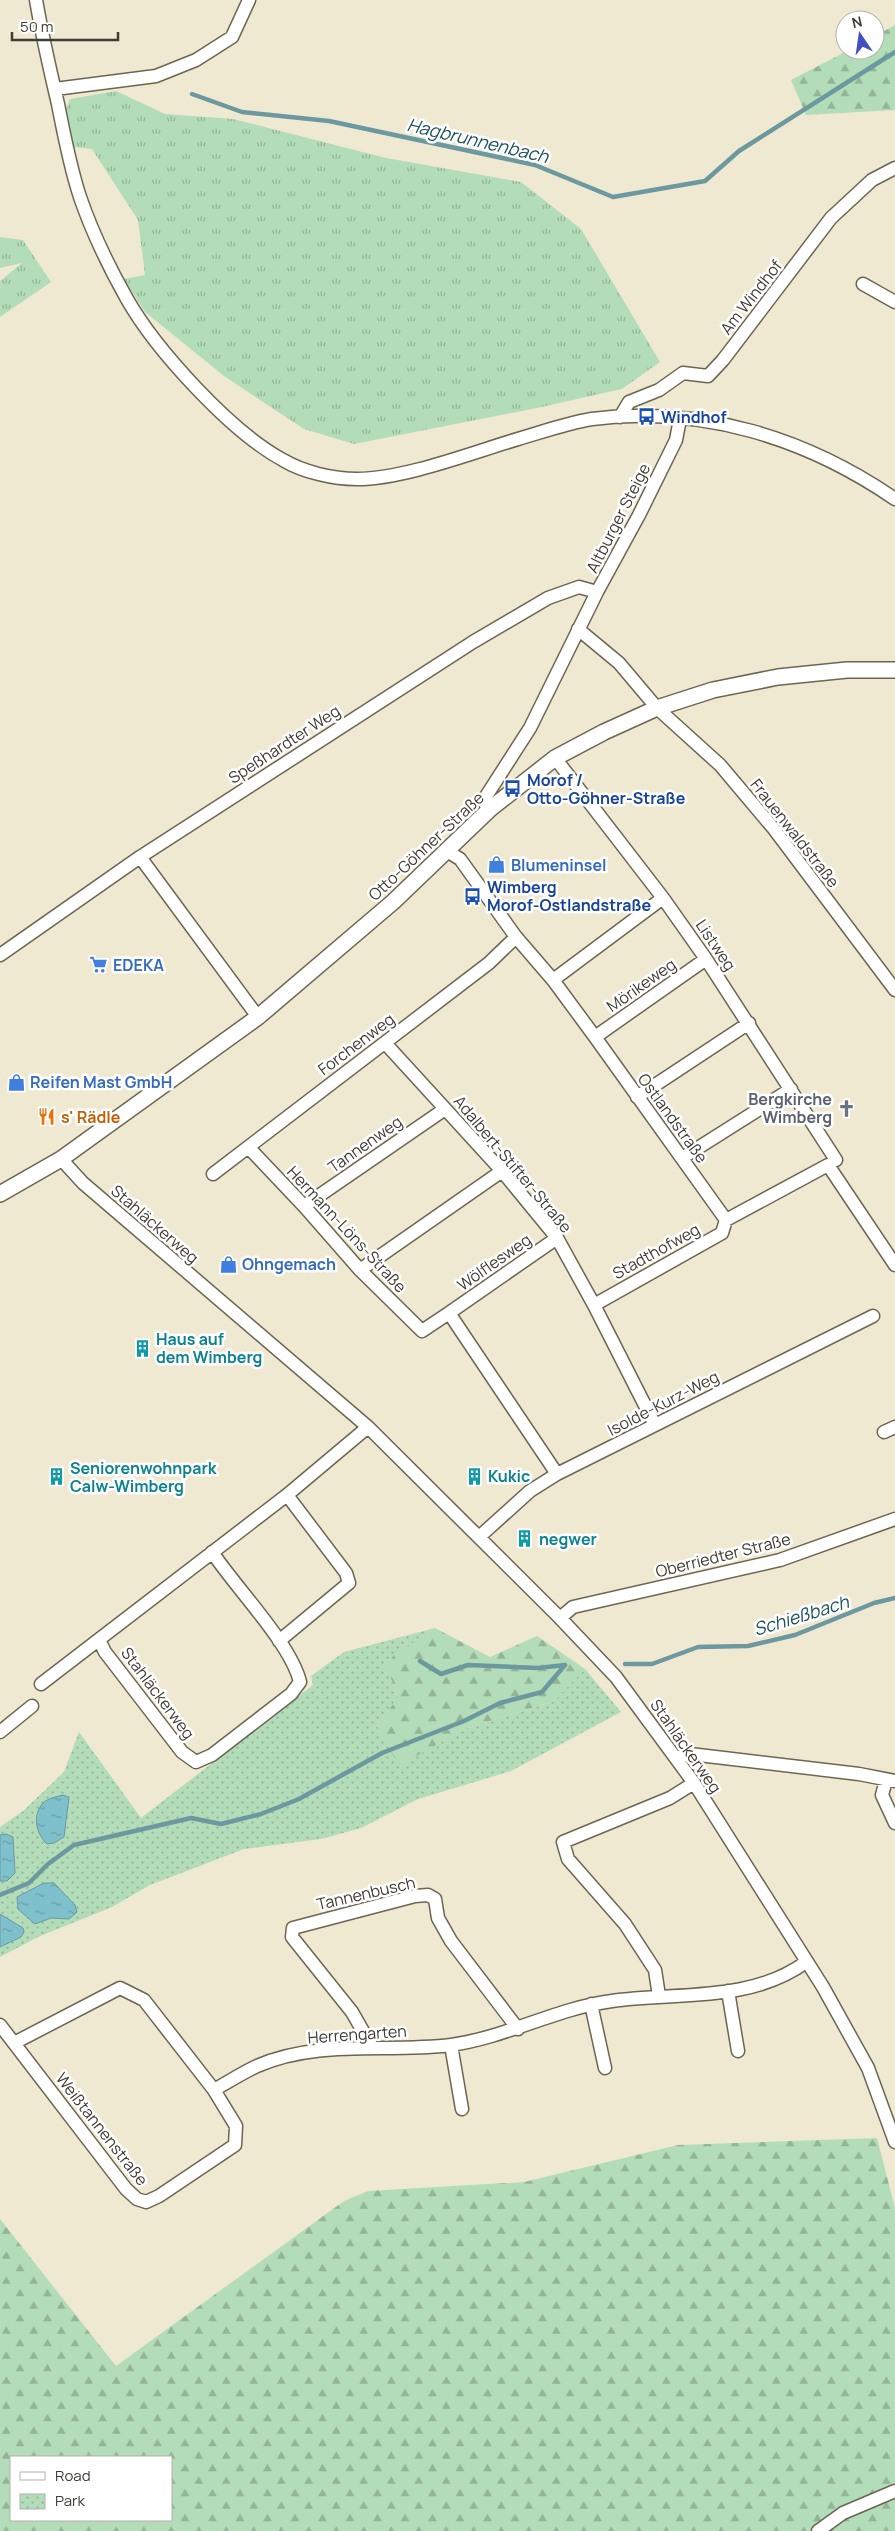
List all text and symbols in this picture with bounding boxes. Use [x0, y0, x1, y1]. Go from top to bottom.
scale bar [12, 10, 119, 42]
north arrow [835, 10, 885, 60]
text: N [850, 11, 864, 32]
text: 50 m [20, 16, 54, 37]
water label: Hagbrunnenbach [405, 112, 552, 168]
street label: Am Windhof [715, 255, 787, 339]
place label: Windhof [661, 406, 726, 428]
bus stop icon: Windhof [637, 407, 657, 427]
street label: Altburger Steige [581, 459, 655, 577]
street label: Speßhardter Weg [224, 700, 344, 788]
place label: Morof / Otto-Göhner-Straße [527, 769, 686, 809]
street label: Frauenwaldstraße [746, 774, 844, 892]
bus stop icon: Morof / Otto-Göhner-Straße [503, 779, 523, 799]
street label: Otto-Göhner-Straße [363, 787, 489, 905]
place label: Blumeninsel [511, 854, 607, 876]
shop icon: Blumeninsel [487, 855, 507, 875]
place label: Wimberg Morof-Ostlandstraße [487, 876, 652, 916]
bus stop icon: Wimberg Morof-Ostlandstraße [463, 886, 483, 906]
street label: Listweg [691, 915, 741, 975]
street label: Mörikeweg [602, 953, 680, 1017]
place label: EDEKA [113, 954, 164, 976]
supermarket icon: EDEKA [89, 955, 109, 975]
street label: Forchenweg [313, 1008, 399, 1080]
street label: Ostlandstraße [633, 1069, 713, 1167]
place label: Reifen Mast GmbH [30, 1071, 172, 1093]
shop icon: Reifen Mast GmbH [6, 1072, 26, 1092]
place label: Bergkirche Wimberg [748, 1088, 832, 1128]
street label: Adalbert-Stifter-Straße [449, 1091, 577, 1237]
church icon: Bergkirche Wimberg [836, 1098, 856, 1118]
place label: s' Rädle [61, 1106, 121, 1128]
restaurant icon: s' Rädle [37, 1107, 57, 1127]
street label: Tannenweg [324, 1110, 406, 1178]
street label: Hermann-Löns-Straße [282, 1161, 412, 1297]
street label: Stahläckerweg [106, 1180, 204, 1268]
street label: Stadthofweg [608, 1218, 704, 1284]
street label: Wölflesweg [453, 1228, 535, 1296]
place label: Ohngemach [242, 1253, 336, 1275]
shop icon: Ohngemach [218, 1254, 238, 1274]
place label: Haus auf dem Wimberg [156, 1328, 262, 1368]
building icon: Haus auf dem Wimberg [132, 1338, 152, 1358]
street label: Isolde-Kurz-Weg [603, 1365, 723, 1441]
place label: Seniorenwohnpark Calw-Wimberg [70, 1457, 217, 1497]
place label: Kukic [488, 1465, 530, 1487]
building icon: Kukic [464, 1466, 484, 1486]
building icon: Seniorenwohnpark Calw-Wimberg [46, 1467, 66, 1487]
place label: negwer [539, 1528, 597, 1550]
street label: Oberriedter Straße [653, 1528, 793, 1582]
building icon: negwer [515, 1529, 535, 1549]
water label: Schießbach [750, 1589, 853, 1641]
street label: Stahläckerweg [116, 1643, 200, 1743]
street label: Stahläckerweg [645, 1695, 727, 1797]
street label: Tannenbusch [315, 1871, 417, 1915]
street label: Herrengarten [307, 2020, 407, 2048]
street label: Weißtannenstraße [51, 2068, 153, 2190]
legend [10, 2456, 172, 2521]
text: Road [55, 2465, 91, 2486]
text: Park [55, 2490, 85, 2511]

